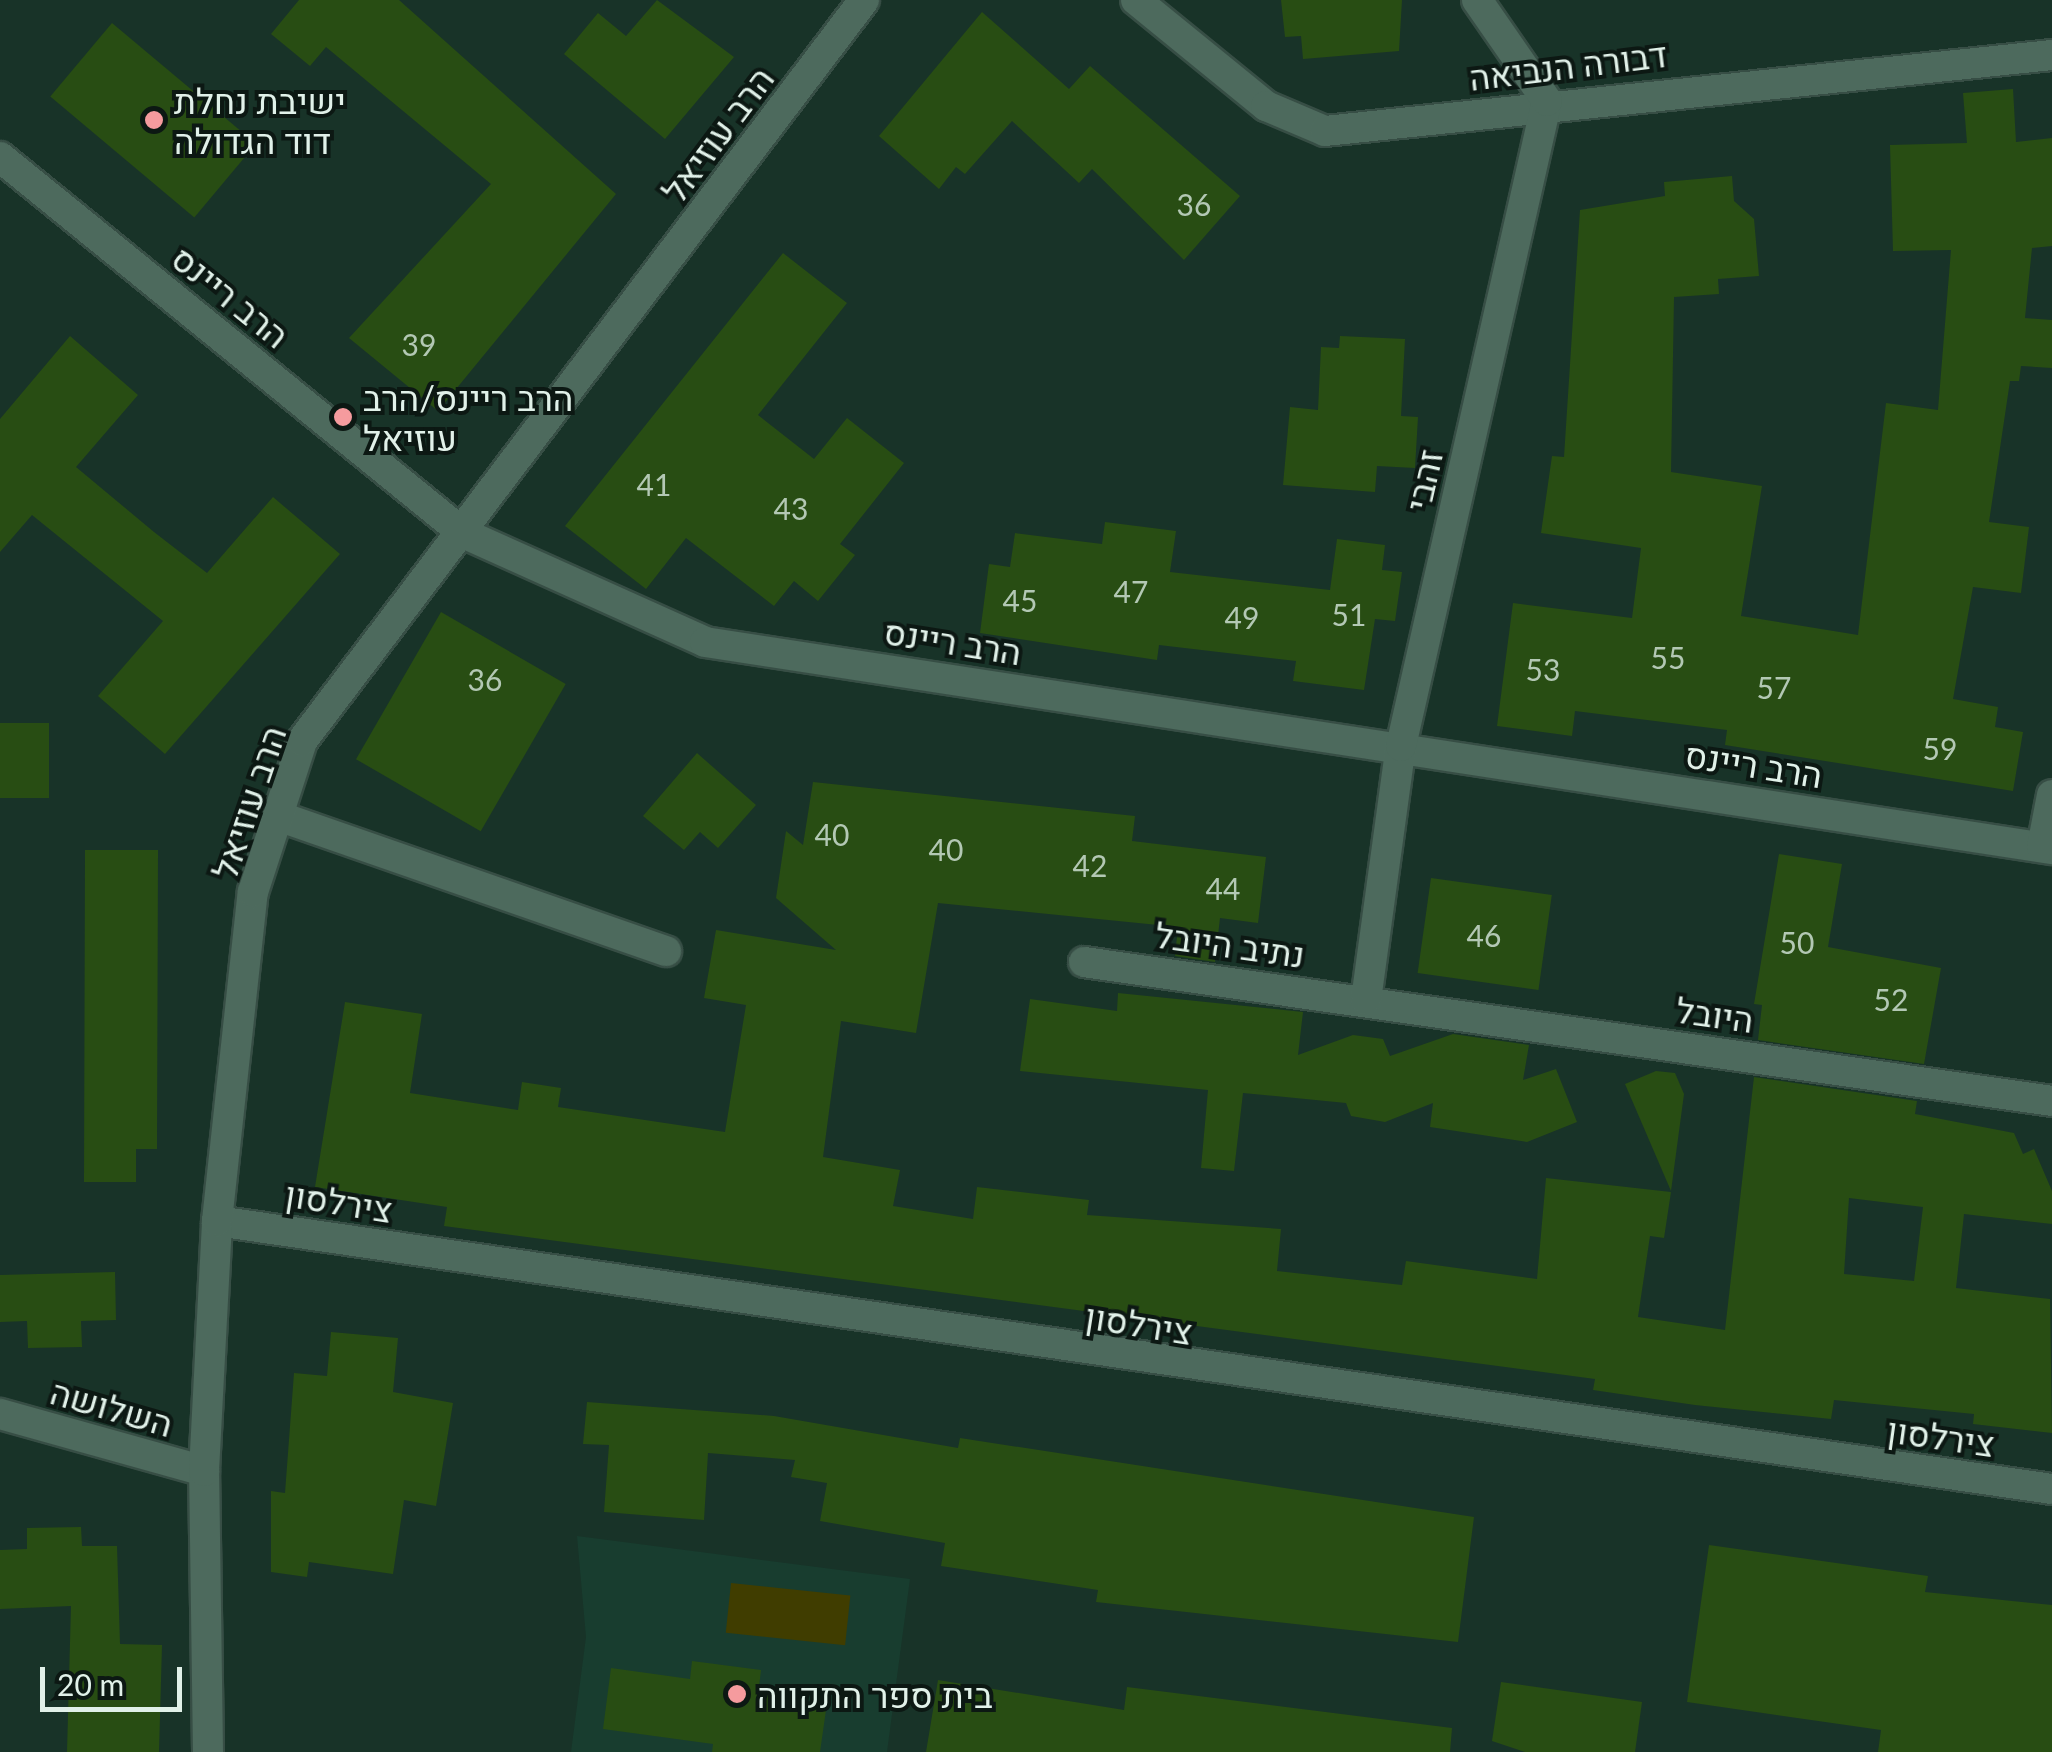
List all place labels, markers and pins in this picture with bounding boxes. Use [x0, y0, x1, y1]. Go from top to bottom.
place label: ישיבת נחלת דוד הגדולה [174, 79, 346, 161]
marker: ישיבת נחלת דוד הגדולה [143, 109, 165, 131]
place label: הרב ריינס/הרב עוזיאל [363, 376, 573, 458]
marker: הרב ריינס/הרב עוזיאל [332, 406, 354, 428]
place label: בית ספר התקווה [757, 1673, 993, 1715]
marker: בית ספר התקווה [726, 1683, 748, 1705]

